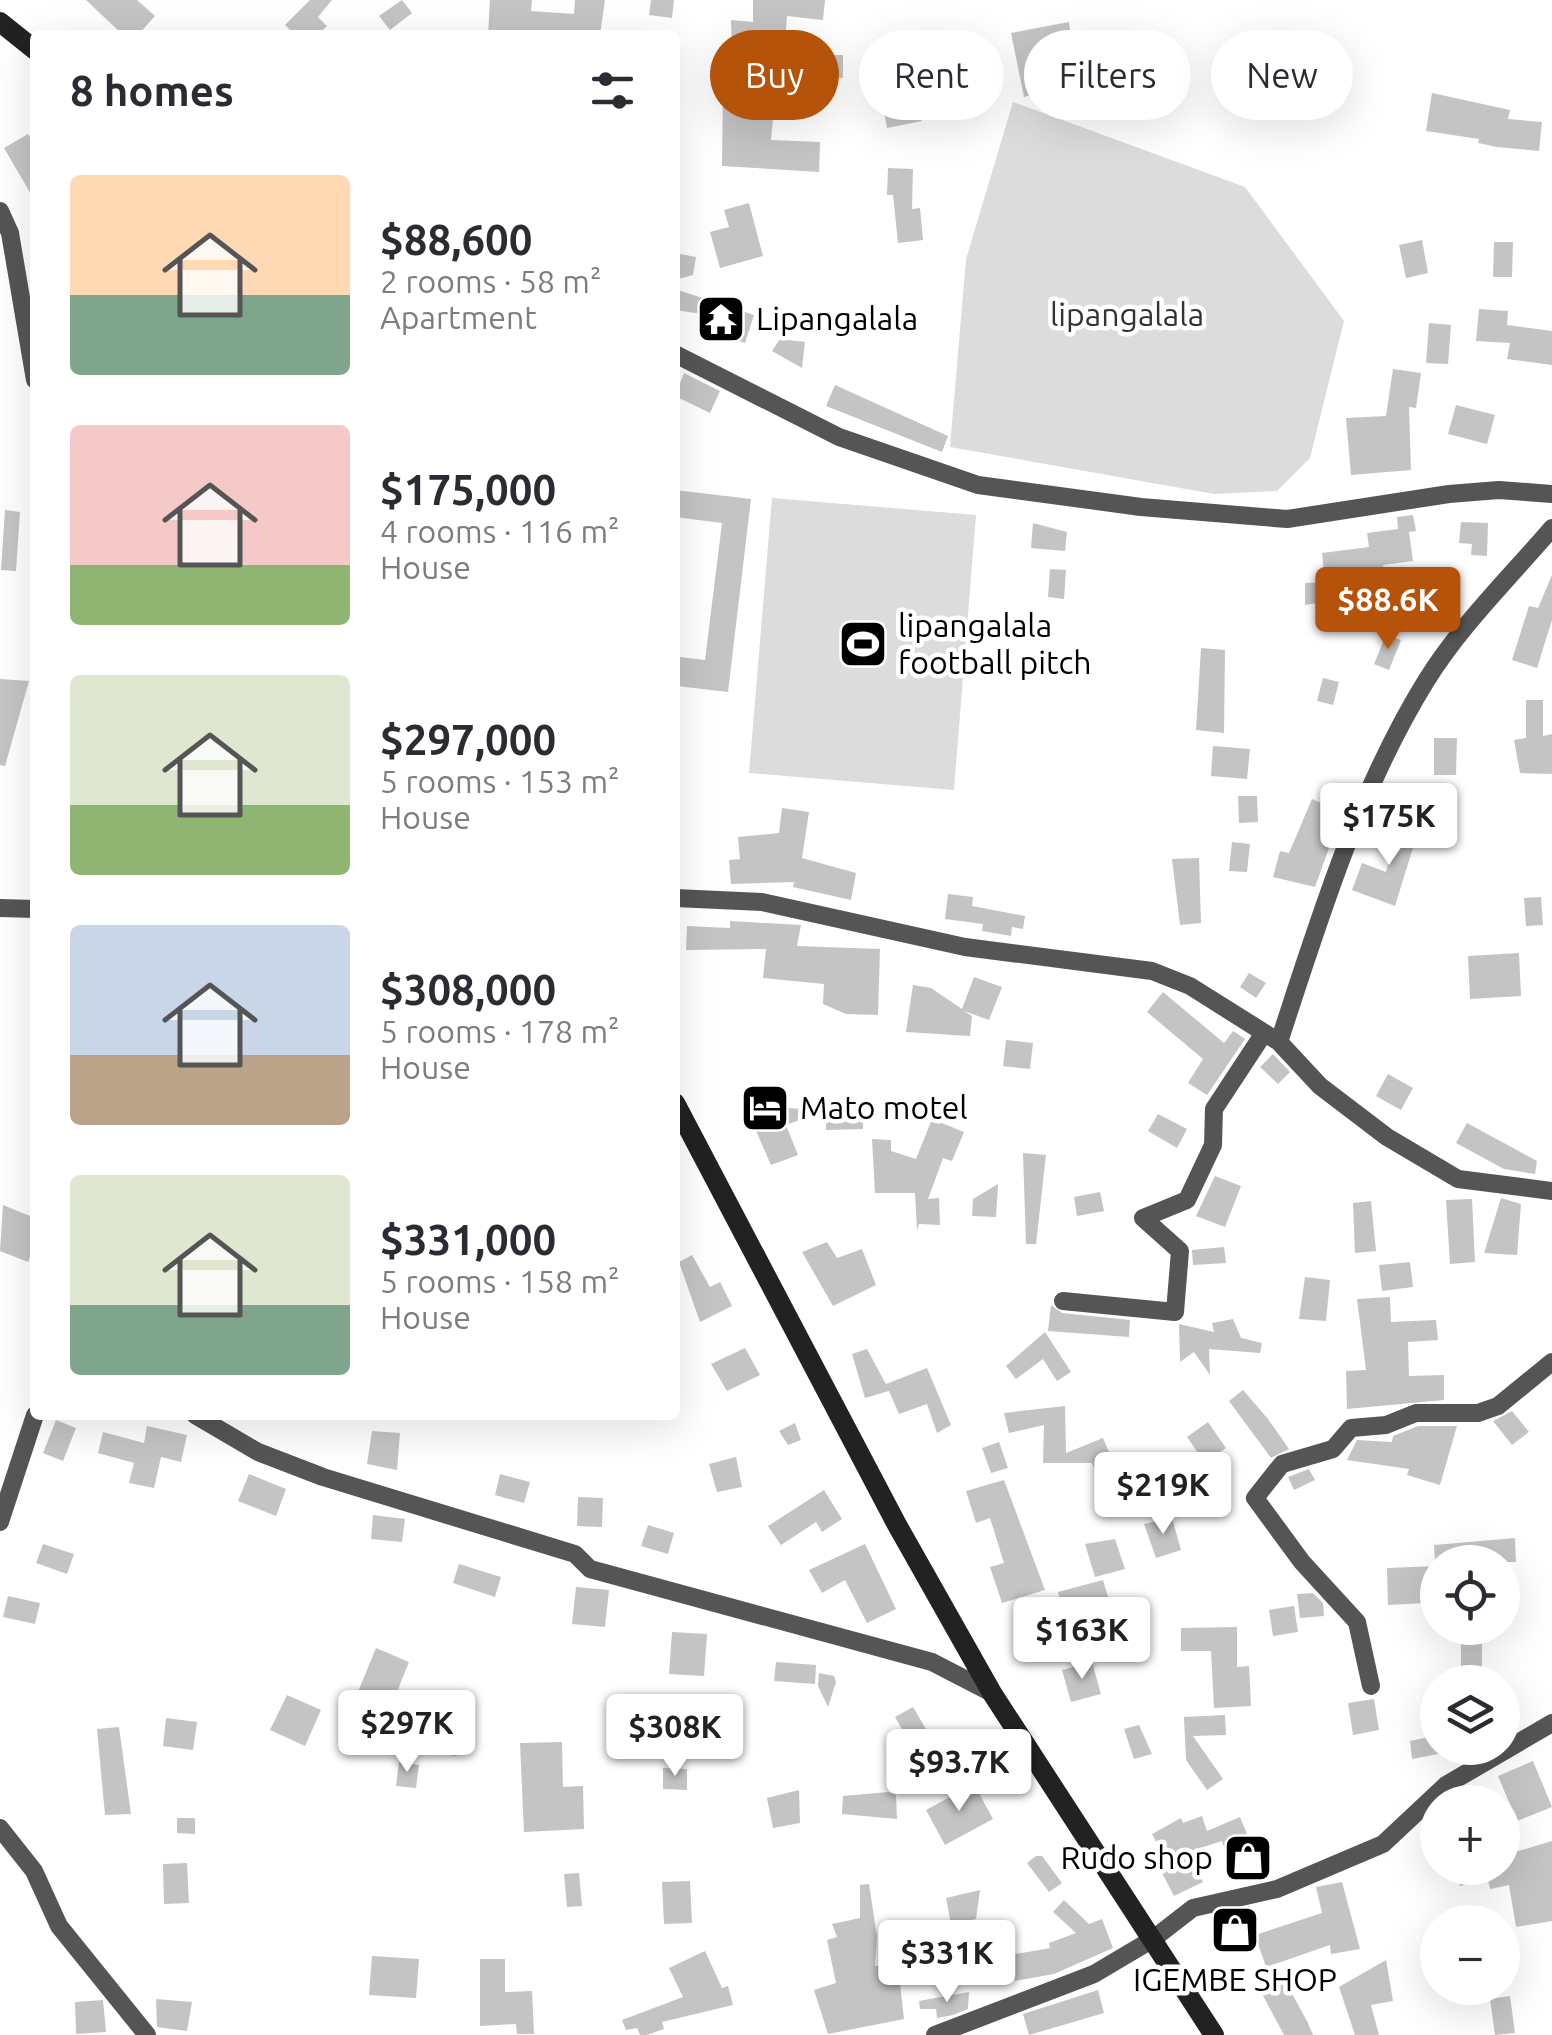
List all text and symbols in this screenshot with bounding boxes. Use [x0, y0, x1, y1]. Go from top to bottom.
chip: Buy [710, 30, 839, 120]
chip: Rent [859, 30, 1004, 120]
chip: Filters [1024, 30, 1191, 120]
chip: New [1211, 30, 1353, 120]
icon: filters [585, 63, 640, 118]
text: 8 homes [70, 67, 234, 114]
icon: home [150, 215, 270, 335]
text: $88,600 [380, 216, 532, 263]
text: 2 rooms · 58 m² [380, 263, 601, 299]
temple icon: Lipangalala [695, 293, 747, 345]
park label: lipangalala [1050, 296, 1204, 332]
text: Apartment [380, 299, 537, 335]
place label: Lipangalala [756, 300, 918, 336]
icon: home [150, 465, 270, 585]
text: $175,000 [380, 466, 556, 513]
text: 4 rooms · 116 m² [380, 513, 620, 549]
text: House [380, 549, 471, 585]
pin: $88.6K [1307, 567, 1469, 652]
text: $88.6K [1337, 581, 1439, 617]
place label: lipangalala football pitch [898, 607, 1092, 680]
sports icon: lipangalala football pitch [837, 618, 889, 670]
icon: home [150, 715, 270, 835]
text: $297,000 [380, 716, 556, 763]
text: 5 rooms · 153 m² [380, 763, 620, 799]
pin: $175K [1319, 783, 1459, 868]
text: $175K [1342, 797, 1436, 833]
text: House [380, 799, 471, 835]
icon: home [150, 965, 270, 1085]
text: $308,000 [380, 966, 556, 1013]
text: 5 rooms · 178 m² [380, 1013, 620, 1049]
text: House [380, 1049, 471, 1085]
hotel icon: Mato motel [739, 1082, 791, 1134]
place label: Mato motel [800, 1089, 968, 1125]
icon: home [150, 1215, 270, 1335]
text: $331,000 [380, 1216, 556, 1263]
text: 5 rooms · 158 m² [380, 1263, 620, 1299]
text: House [380, 1299, 471, 1335]
pin: $219K [1093, 1452, 1233, 1537]
text: $219K [1116, 1466, 1210, 1502]
map controls [1420, 1545, 1520, 2005]
button: locate [1420, 1545, 1520, 1645]
pin: $163K [1012, 1597, 1152, 1682]
text: $163K [1035, 1611, 1129, 1647]
button: layers [1420, 1665, 1520, 1765]
pin: $297K [337, 1690, 477, 1775]
pin: $308K [605, 1694, 745, 1779]
text: $297K [360, 1704, 454, 1740]
text: $308K [628, 1708, 722, 1744]
pin: $93.7K [878, 1729, 1040, 1814]
text: $93.7K [908, 1743, 1010, 1779]
button: + [1420, 1785, 1520, 1885]
shop icon: Rudo shop [1222, 1832, 1274, 1884]
place label: Rudo shop [1060, 1839, 1213, 1875]
shop icon: IGEMBE SHOP [1209, 1904, 1261, 1956]
button: − [1420, 1905, 1520, 2005]
pin: $331K [877, 1920, 1017, 2005]
text: $331K [900, 1934, 994, 1970]
place label: IGEMBE SHOP [1133, 1961, 1337, 1997]

